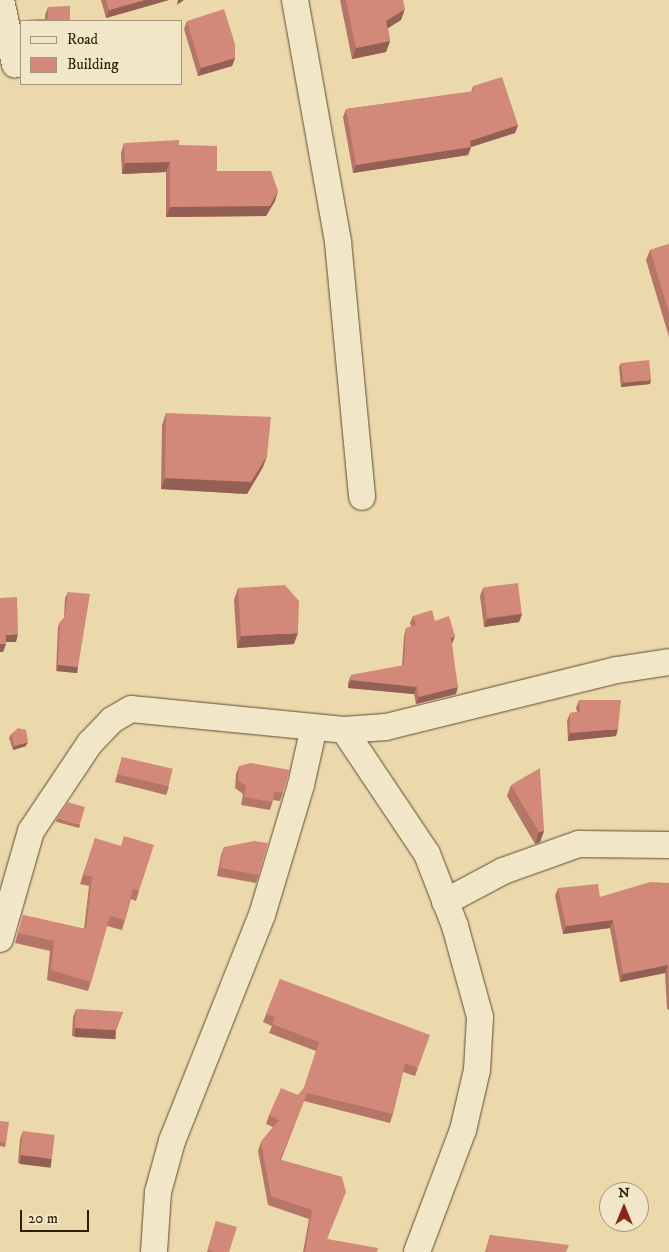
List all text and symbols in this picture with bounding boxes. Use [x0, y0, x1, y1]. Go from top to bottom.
legend [20, 20, 182, 85]
text: Road [67, 30, 98, 49]
text: Building [67, 55, 119, 74]
north arrow [599, 1182, 649, 1232]
text: N [618, 1184, 630, 1202]
scale bar [22, 1200, 91, 1232]
text: 20 m [28, 1209, 58, 1228]

